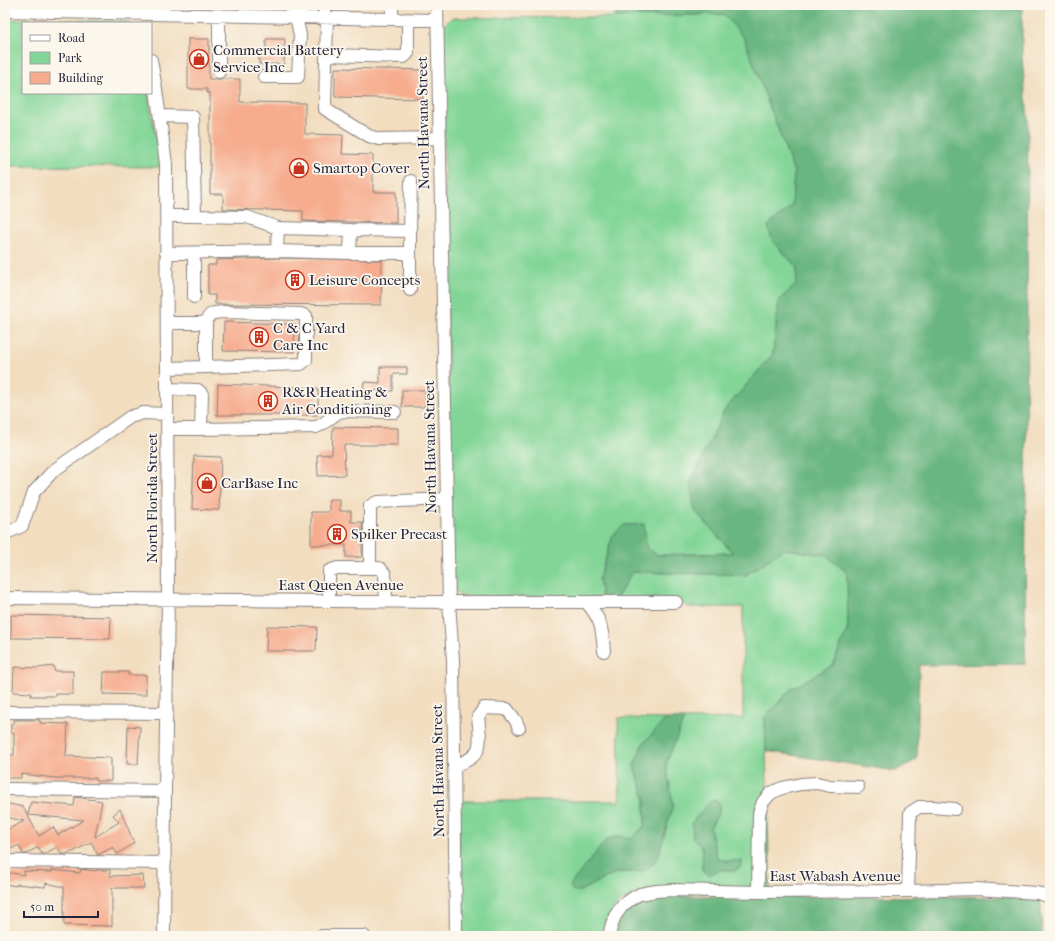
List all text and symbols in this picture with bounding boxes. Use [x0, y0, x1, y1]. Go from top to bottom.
legend [22, 22, 152, 94]
text: Road [58, 31, 85, 45]
place label: Commercial Battery Service Inc [213, 41, 345, 76]
shop icon: Commercial Battery Service Inc [188, 48, 210, 70]
text: Park [58, 51, 83, 65]
street label: North Havana Street [413, 56, 433, 190]
text: Building [58, 71, 103, 85]
shop icon: Smartop Cover [288, 157, 310, 179]
place label: Smartop Cover [313, 159, 410, 177]
building icon: Leisure Concepts [284, 269, 306, 291]
place label: Leisure Concepts [309, 271, 421, 289]
place label: C & C Yard Care Inc [273, 319, 346, 354]
building icon: C & C Yard Care Inc [248, 326, 270, 348]
street label: North Havana Street [420, 380, 440, 514]
place label: R&R Heating & Air Conditioning [281, 383, 393, 418]
building icon: R&R Heating & Air Conditioning [257, 390, 279, 412]
street label: North Florida Street [143, 432, 161, 563]
shop icon: CarBase Inc [196, 472, 218, 494]
place label: CarBase Inc [221, 474, 299, 492]
building icon: Spilker Precast [326, 523, 348, 545]
place label: Spilker Precast [351, 525, 448, 543]
street label: East Queen Avenue [278, 576, 404, 594]
street label: North Havana Street [428, 704, 448, 838]
street label: East Wabash Avenue [769, 867, 901, 885]
scale bar [24, 893, 98, 919]
text: 50 m [30, 900, 54, 914]

